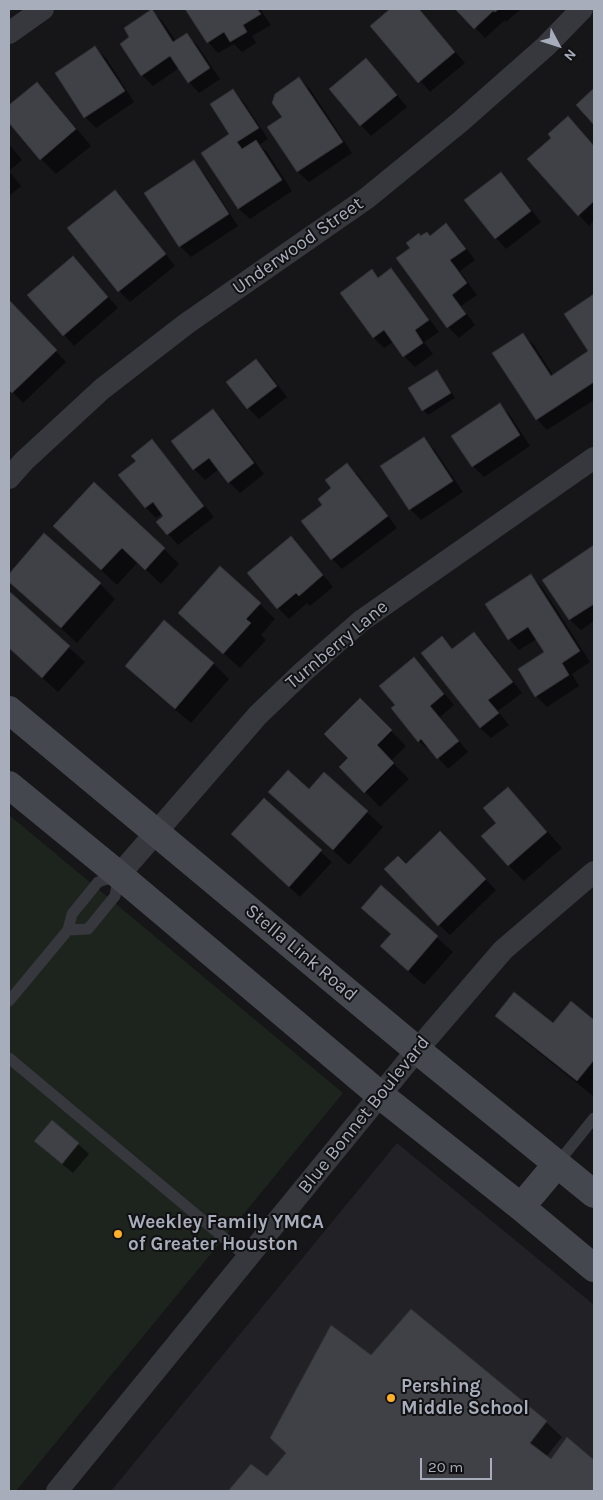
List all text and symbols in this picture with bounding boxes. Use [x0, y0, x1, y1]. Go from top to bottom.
north arrow [533, 20, 583, 70]
text: N [560, 46, 580, 64]
street label: Underwood Street [228, 192, 368, 300]
street label: Turnberry Lane [281, 596, 393, 694]
street label: Stella Link Road [240, 900, 362, 1006]
street label: Blue Bonnet Boulevard [293, 1032, 435, 1198]
place label: Weekley Family YMCA of Greater Houston [128, 1212, 324, 1256]
marker: Weekley Family YMCA of Greater Houston [112, 1228, 124, 1240]
place label: Pershing Middle School [401, 1376, 529, 1420]
marker: Pershing Middle School [385, 1392, 397, 1404]
scale bar [423, 1448, 496, 1480]
text: 20 m [428, 1458, 463, 1476]

